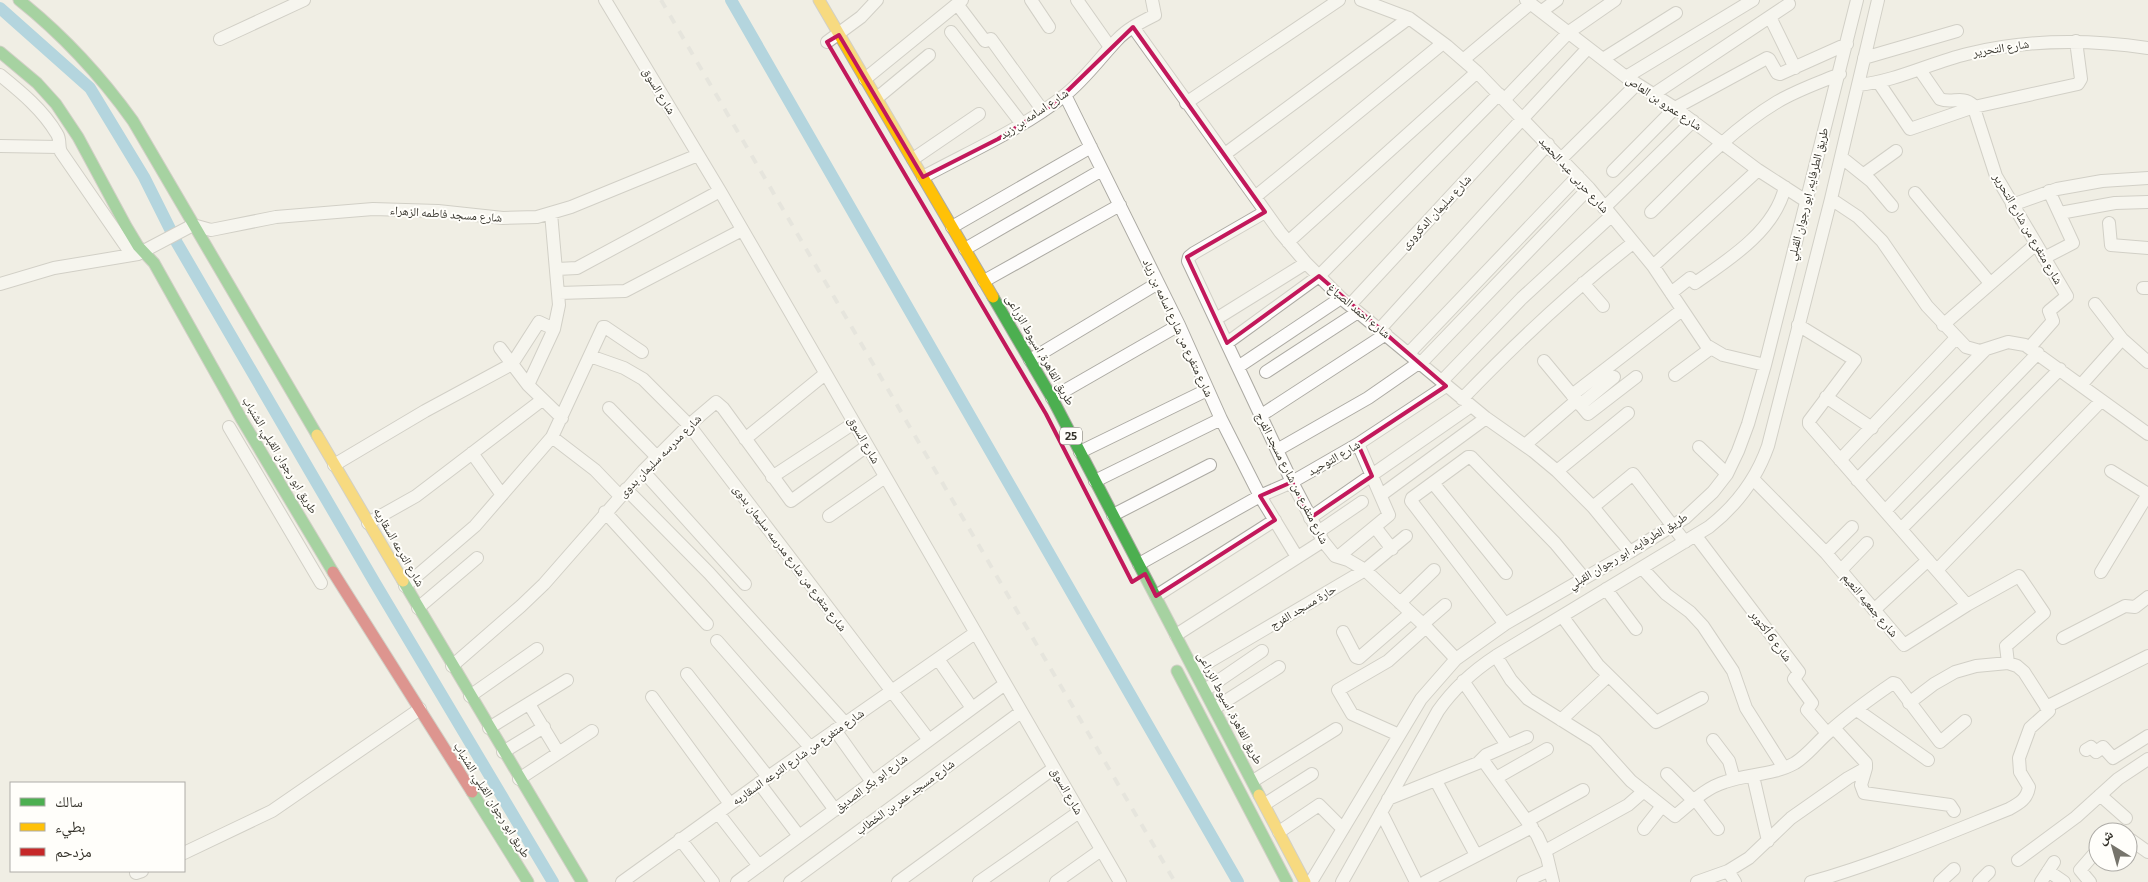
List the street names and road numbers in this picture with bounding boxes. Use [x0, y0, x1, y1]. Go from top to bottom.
street label: شارع التحرير [1971, 37, 2030, 60]
street label: شارع السوق [639, 65, 678, 117]
street label: شارع عمرو بن العاص [1623, 72, 1705, 134]
street label: شارع اسامه بن زيد [997, 86, 1071, 143]
street label: طريق الطرفايه, ابو رجوان القبلي [1785, 126, 1834, 263]
street label: شارع حربى عبد الحميد [1535, 134, 1612, 217]
street label: شارع متفرع من شارع التحرير [1989, 170, 2066, 288]
street label: شارع سليمان الدكرورى [1398, 172, 1475, 253]
street label: شارع مسجد فاطمه الزهراء [389, 203, 503, 226]
street label: شارع متفرع من شارع اسامه بن زياد [1139, 257, 1216, 400]
street label: شارع احمد الصباغ [1324, 281, 1393, 342]
street label: طريق القاهرة, اسيوط الزراعى [1002, 292, 1077, 408]
street label: طريق ابو رجوان القبلي, الشنباب [237, 394, 321, 518]
street label: شارع متفرع من شارع مسجد الفرج [1252, 410, 1331, 547]
street label: شارع مدرسه سليمان بدوى [616, 412, 705, 501]
street label: شارع السوق [844, 414, 883, 467]
road number: 25 [1060, 428, 1082, 444]
street label: شارع التوحيد [1305, 437, 1363, 479]
street label: شارع متفرع من شارع مدرسه سليمان بدوى [729, 482, 850, 635]
street label: شارع الترعه السقاريه [370, 505, 427, 590]
street label: طريق الطرفايه, ابو رجوان القبلي [1566, 510, 1692, 595]
street label: شارع جمعيه النعيم [1838, 570, 1901, 641]
street label: حارة مسجد الفرج [1267, 582, 1339, 632]
street label: شارع 6 أكتوبر [1746, 607, 1795, 665]
street label: طريق القاهرة, اسيوط الزراعى [1194, 649, 1266, 767]
street label: شارع متفرع من شارع الترعه السقاريه [729, 706, 867, 809]
street label: طريق ابو رجوان القبلي, الشنباب [448, 740, 533, 862]
street label: شارع ابو بكر الصديق [832, 751, 911, 816]
street label: شارع مسجد عمر بن الخطاب [853, 756, 958, 838]
street label: شارع السوق [1047, 765, 1086, 818]

